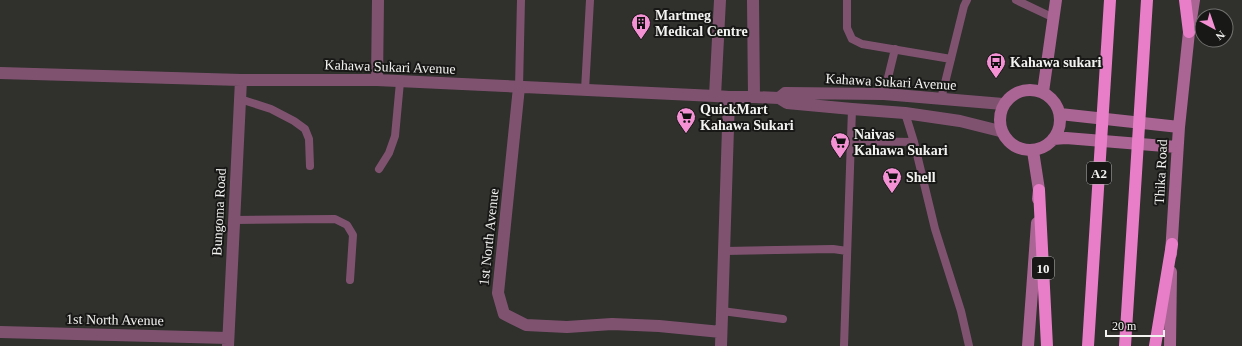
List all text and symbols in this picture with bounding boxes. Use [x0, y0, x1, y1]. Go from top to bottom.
place label: Martmeg Medical Centre [655, 8, 748, 39]
north arrow [1194, 8, 1234, 48]
building icon: Martmeg Medical Centre [630, 12, 652, 40]
text: N [1213, 29, 1227, 43]
bus stop icon: Kahawa sukari [985, 51, 1007, 79]
place label: Kahawa sukari [1010, 55, 1102, 70]
street label: Kahawa Sukari Avenue [324, 57, 456, 77]
street label: Kahawa Sukari Avenue [825, 71, 957, 93]
place label: QuickMart Kahawa Sukari [700, 102, 794, 133]
supermarket icon: QuickMart Kahawa Sukari [675, 106, 697, 134]
place label: Naivas Kahawa Sukari [854, 127, 948, 158]
supermarket icon: Naivas Kahawa Sukari [829, 131, 851, 159]
street label: Thika Road [1152, 139, 1170, 205]
road number: A2 [1087, 162, 1111, 184]
supermarket icon: Shell [881, 166, 903, 194]
street label: Bungoma Road [209, 168, 229, 256]
place label: Shell [906, 170, 936, 185]
street label: 1st North Avenue [476, 188, 502, 286]
road number: 10 [1032, 257, 1054, 279]
street label: 1st North Avenue [66, 312, 164, 328]
scale bar [1106, 312, 1164, 338]
text: 20 m [1112, 319, 1137, 333]

